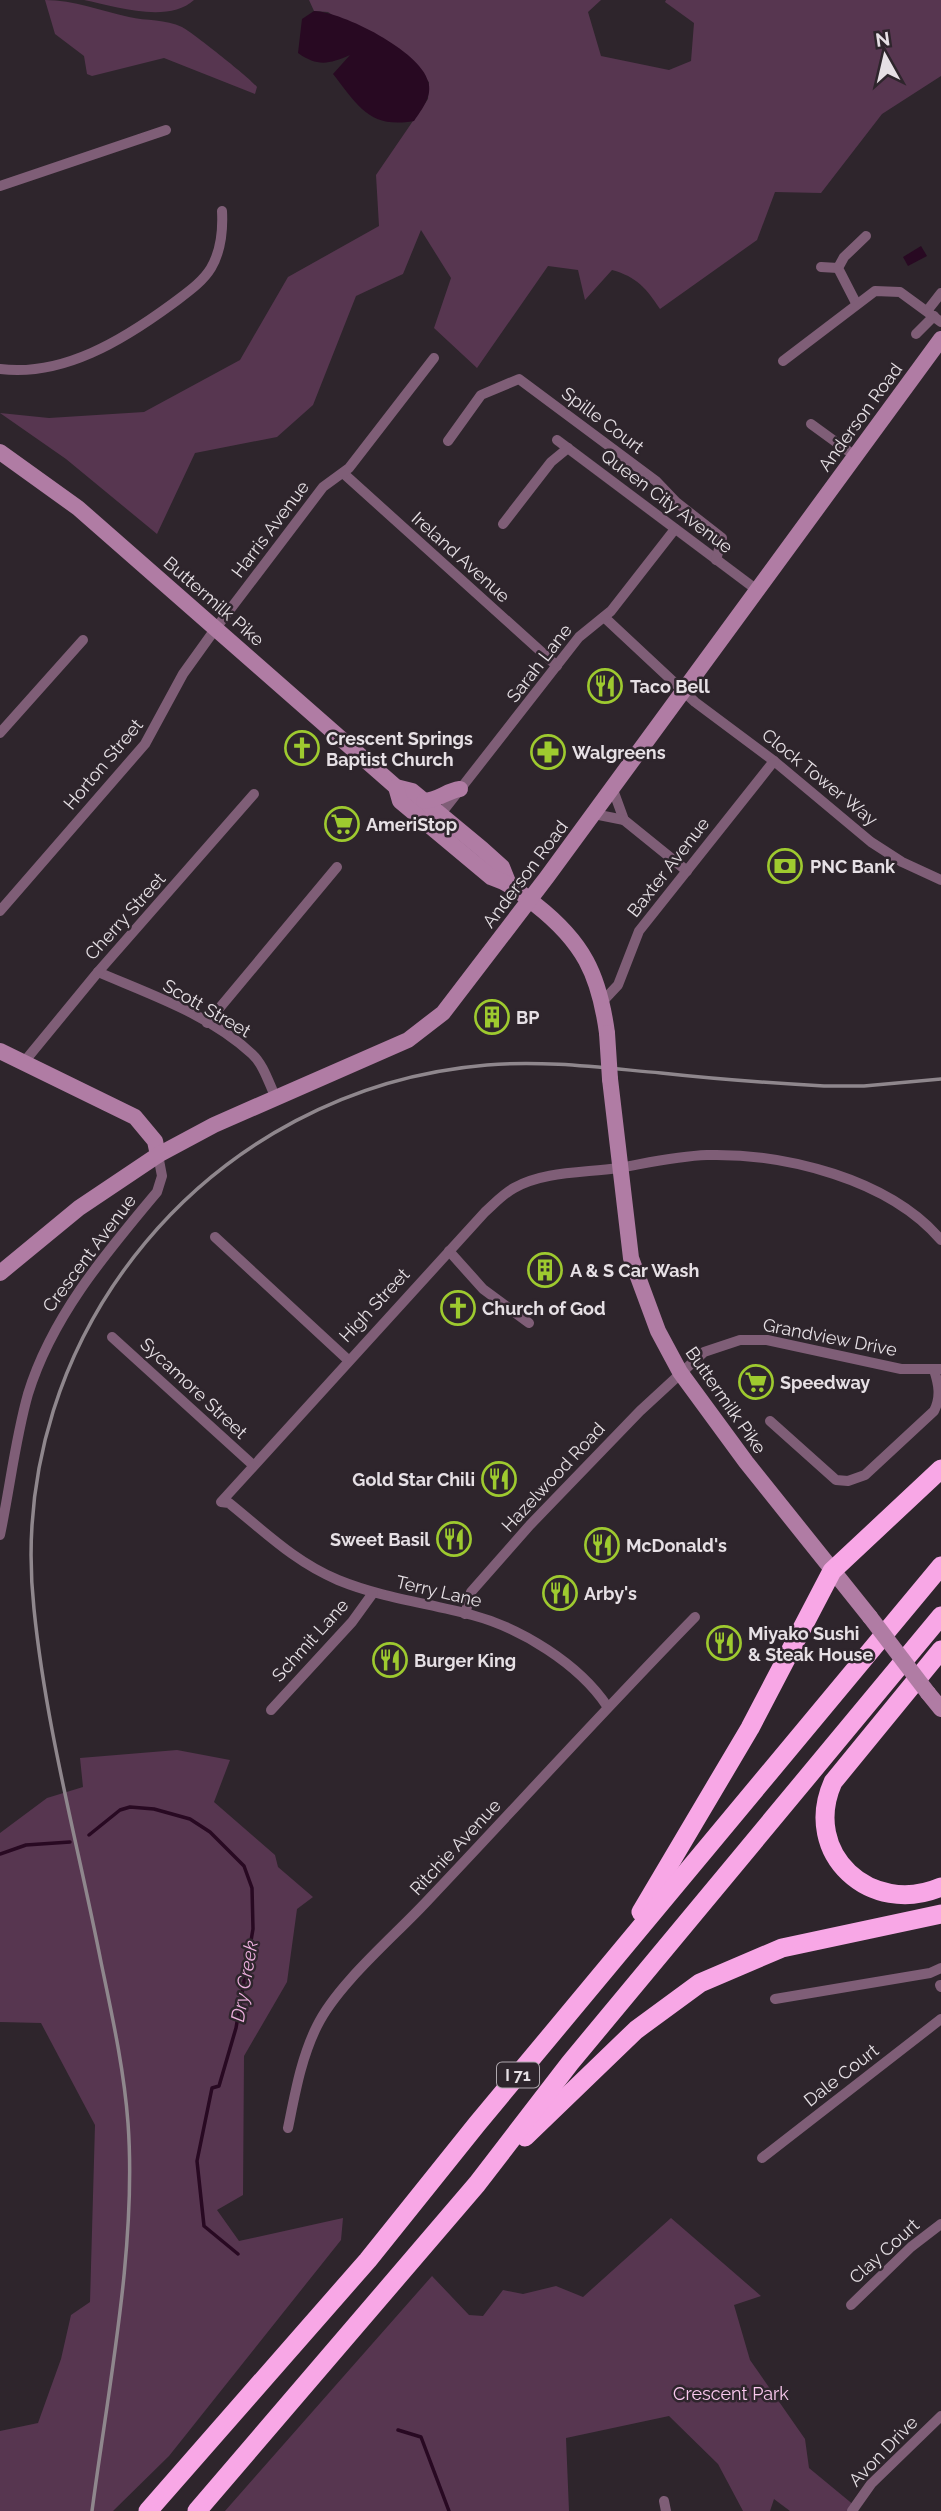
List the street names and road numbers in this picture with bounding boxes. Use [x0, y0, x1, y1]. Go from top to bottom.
street label: Anderson Road [814, 359, 906, 475]
street label: Spille Court [558, 382, 648, 458]
street label: Queen City Avenue [597, 445, 737, 558]
street label: Harris Avenue [227, 476, 313, 581]
street label: Ireland Avenue [408, 507, 515, 607]
street label: Buttermilk Pike [160, 552, 269, 650]
street label: Sarah Lane [502, 619, 576, 706]
street label: Horton Street [59, 714, 147, 814]
street label: Clock Tower Way [758, 724, 882, 830]
street label: Baxter Avenue [623, 813, 714, 921]
street label: Anderson Road [478, 816, 572, 932]
street label: Cherry Street [80, 868, 170, 964]
street label: Scott Street [159, 974, 255, 1042]
street label: Crescent Avenue [38, 1190, 140, 1316]
street label: High Street [334, 1264, 414, 1346]
street label: Grandview Drive [761, 1314, 899, 1360]
street label: Sycamore Street [136, 1333, 252, 1443]
street label: Buttermilk Pike [681, 1342, 771, 1458]
street label: Hazelwood Road [497, 1418, 609, 1536]
street label: Terry Lane [394, 1571, 484, 1611]
street label: Schmit Lane [267, 1594, 353, 1686]
street label: Ritchie Avenue [405, 1794, 505, 1899]
street label: Dale Court [800, 2039, 882, 2111]
road number: I 71 [497, 2062, 539, 2088]
street label: Clay Court [845, 2214, 923, 2288]
street label: Avon Drive [844, 2411, 922, 2491]

